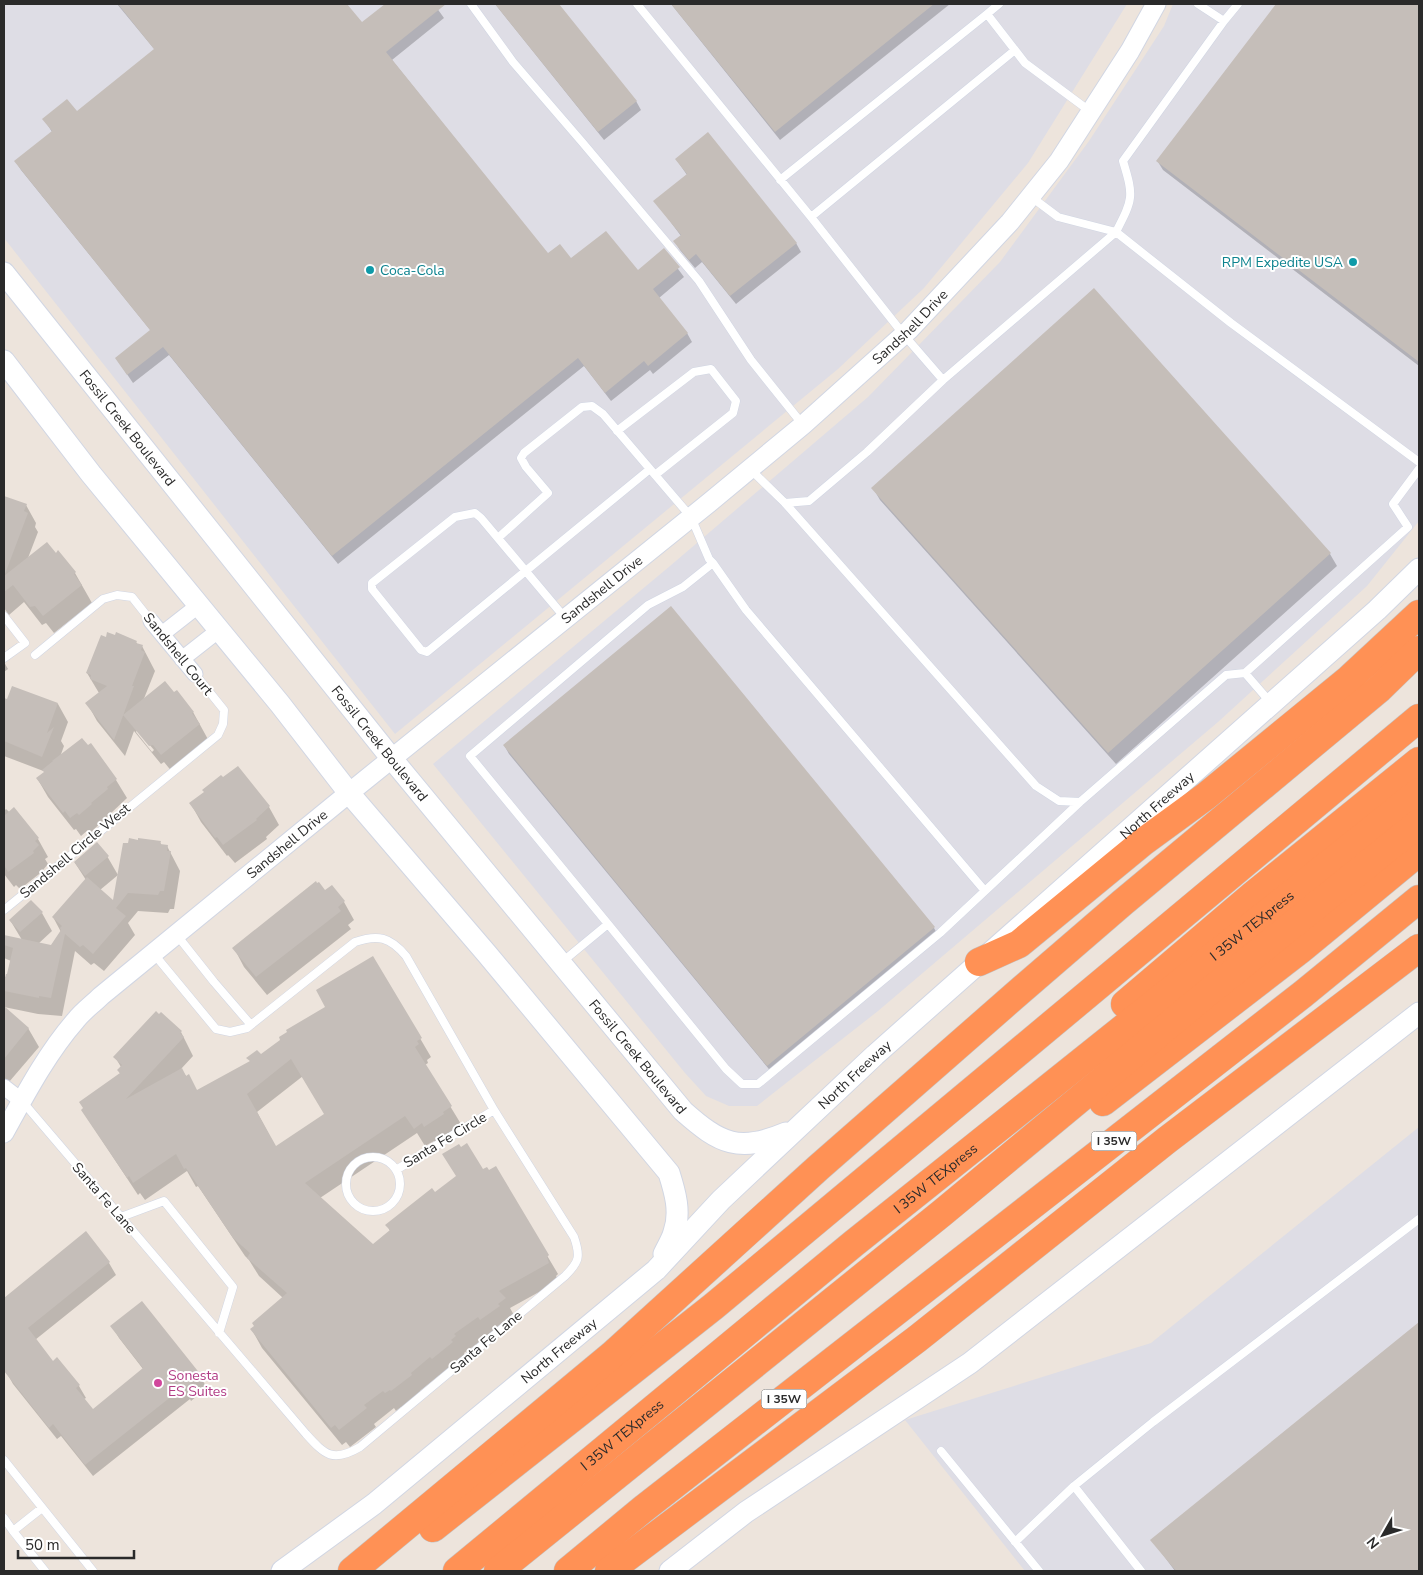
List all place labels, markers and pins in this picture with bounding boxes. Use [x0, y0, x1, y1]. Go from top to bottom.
place label: RPM Expedite USA [1222, 253, 1343, 272]
marker: RPM Expedite USA [1347, 256, 1359, 268]
place label: Coca-Cola [380, 261, 445, 280]
marker: Coca-Cola [364, 264, 376, 276]
place label: Sonesta ES Suites [168, 1366, 227, 1401]
marker: Sonesta ES Suites [152, 1377, 164, 1389]

